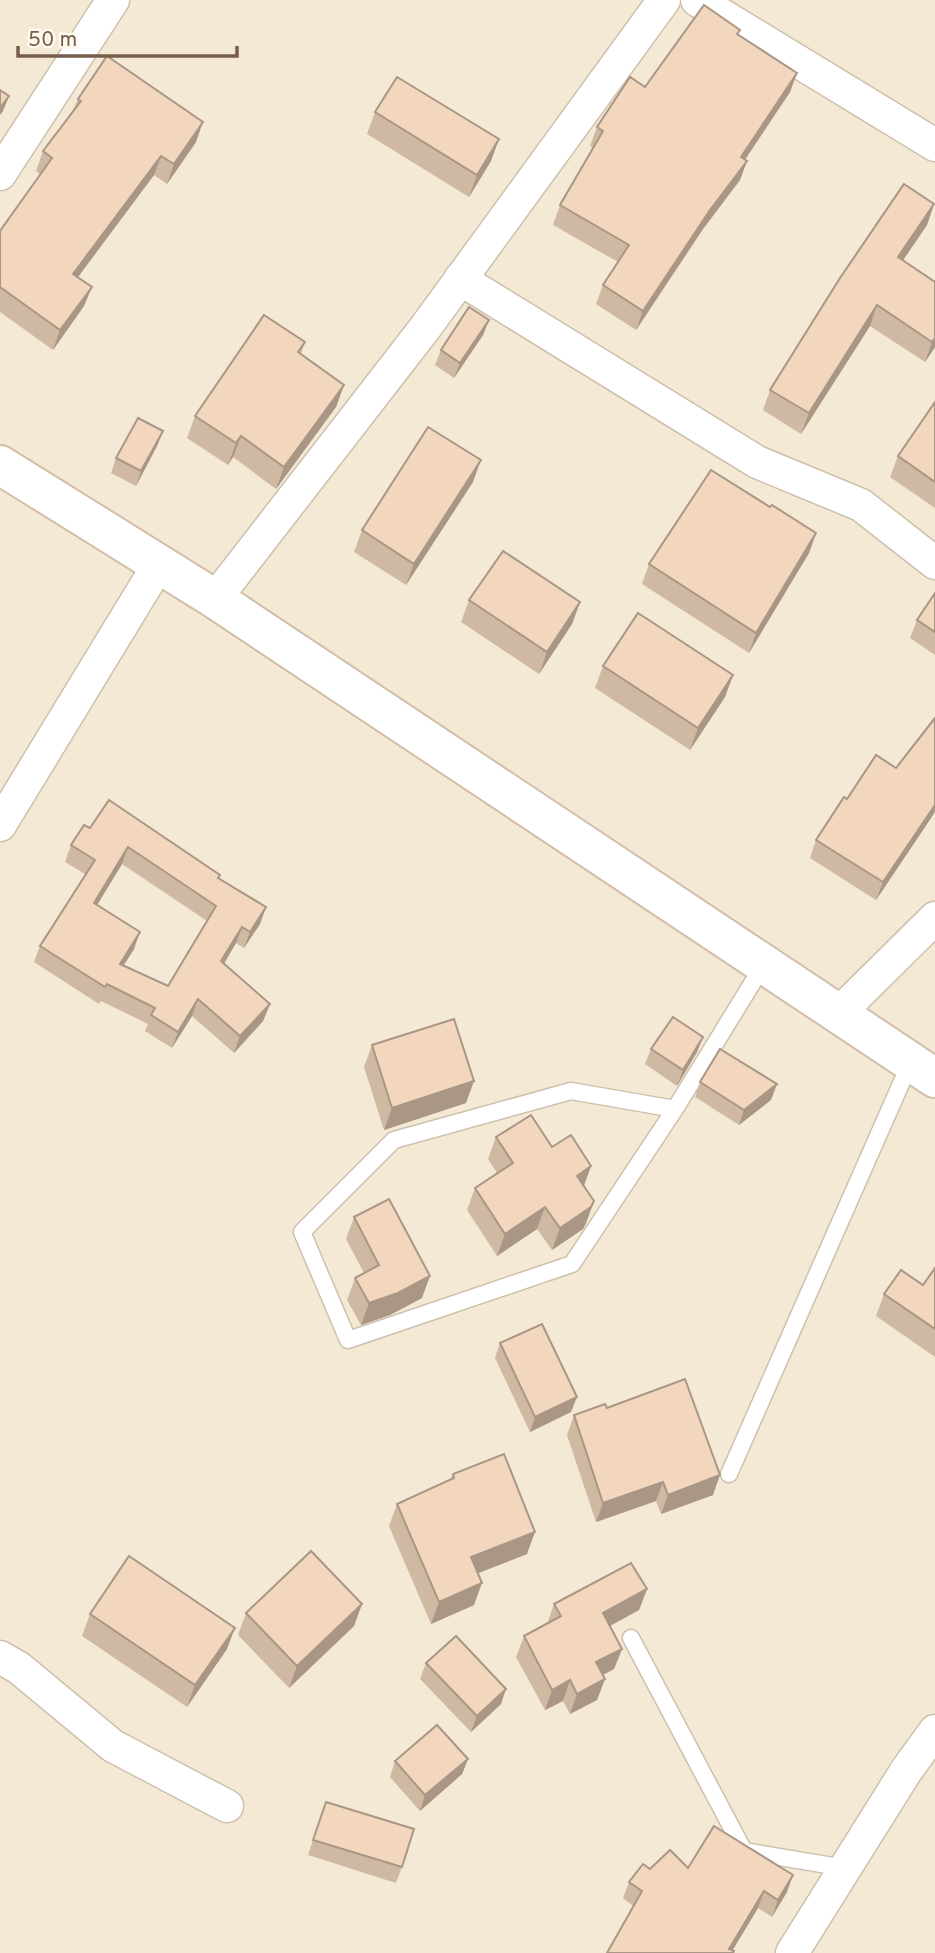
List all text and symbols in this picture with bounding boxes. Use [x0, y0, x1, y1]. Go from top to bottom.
scale bar [18, 14, 236, 58]
text: 50 m [28, 27, 77, 54]

